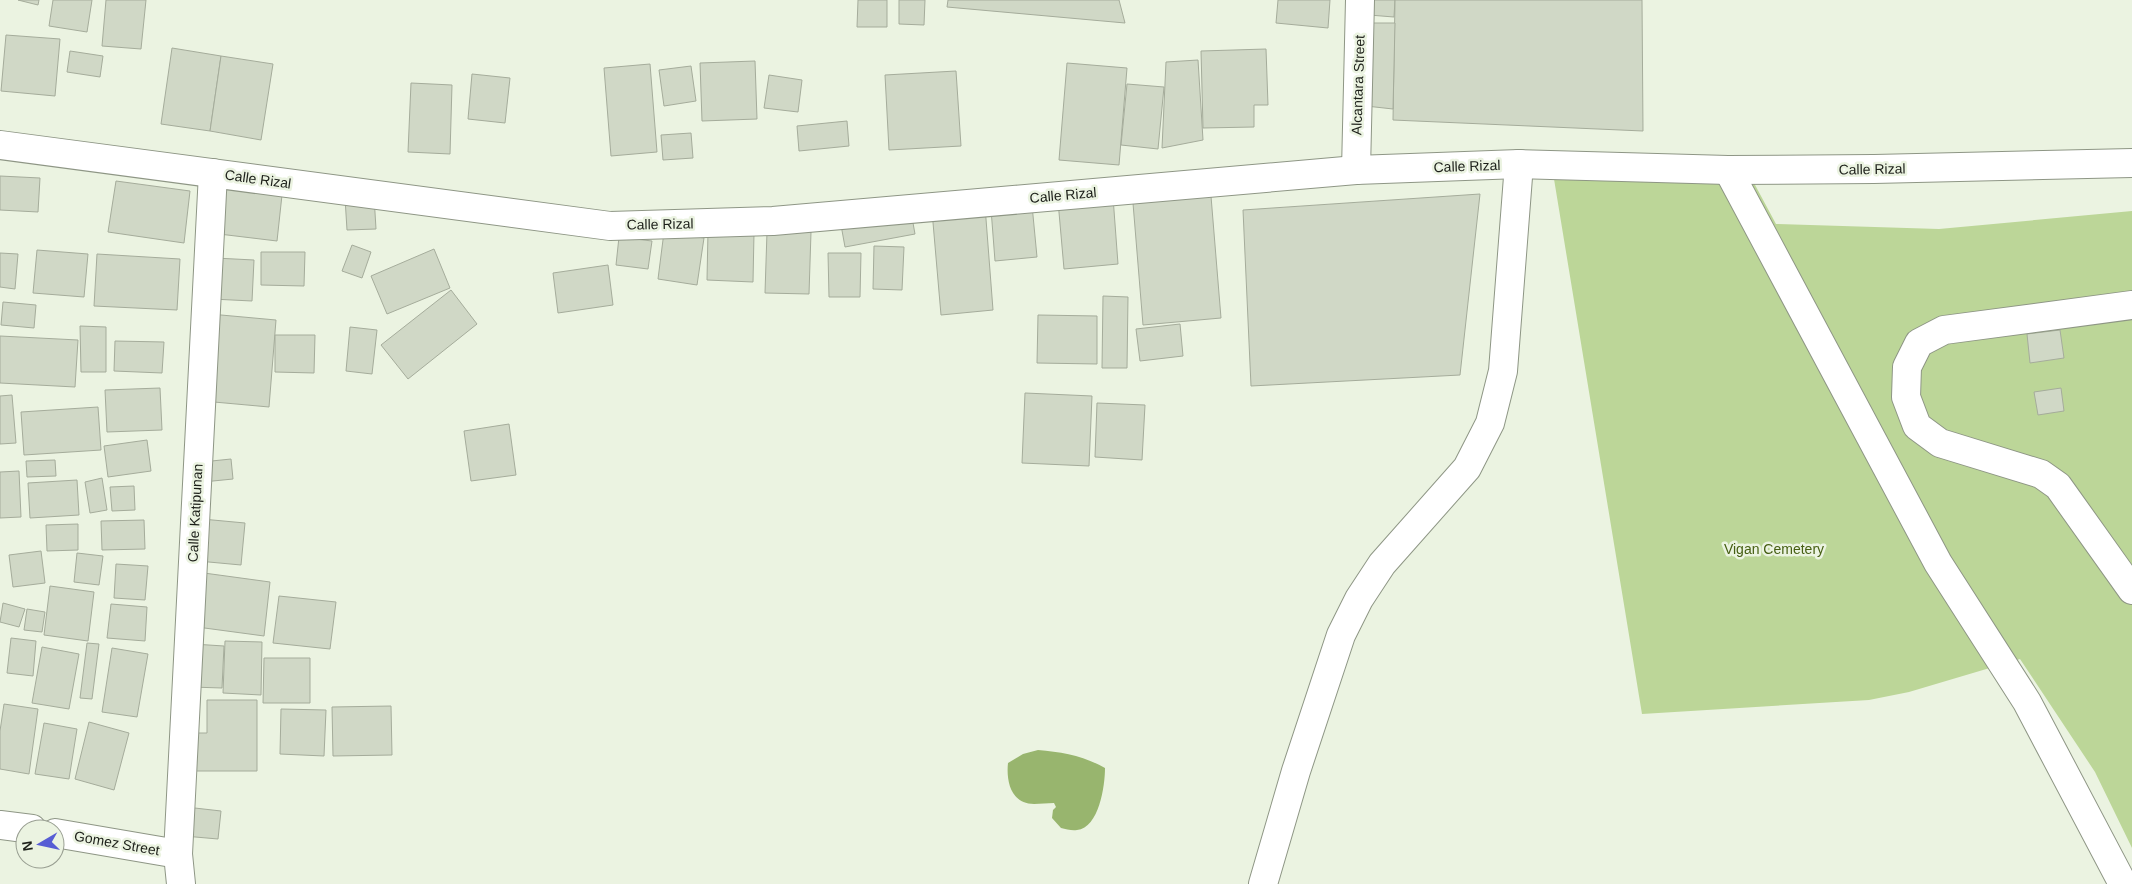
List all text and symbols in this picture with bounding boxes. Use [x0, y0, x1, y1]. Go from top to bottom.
street label: Alcantara Street [1348, 34, 1368, 135]
street label: Calle Rizal [1433, 157, 1501, 175]
street label: Calle Rizal [1838, 160, 1906, 178]
street label: Calle Rizal [224, 166, 292, 192]
street label: Calle Rizal [1029, 184, 1097, 206]
street label: Calle Rizal [626, 215, 694, 233]
street label: Calle Katipunan [184, 463, 206, 563]
park label: Vigan Cemetery [1724, 541, 1824, 557]
north arrow [15, 819, 65, 869]
street label: Gomez Street [73, 828, 161, 858]
text: N [18, 840, 36, 852]

